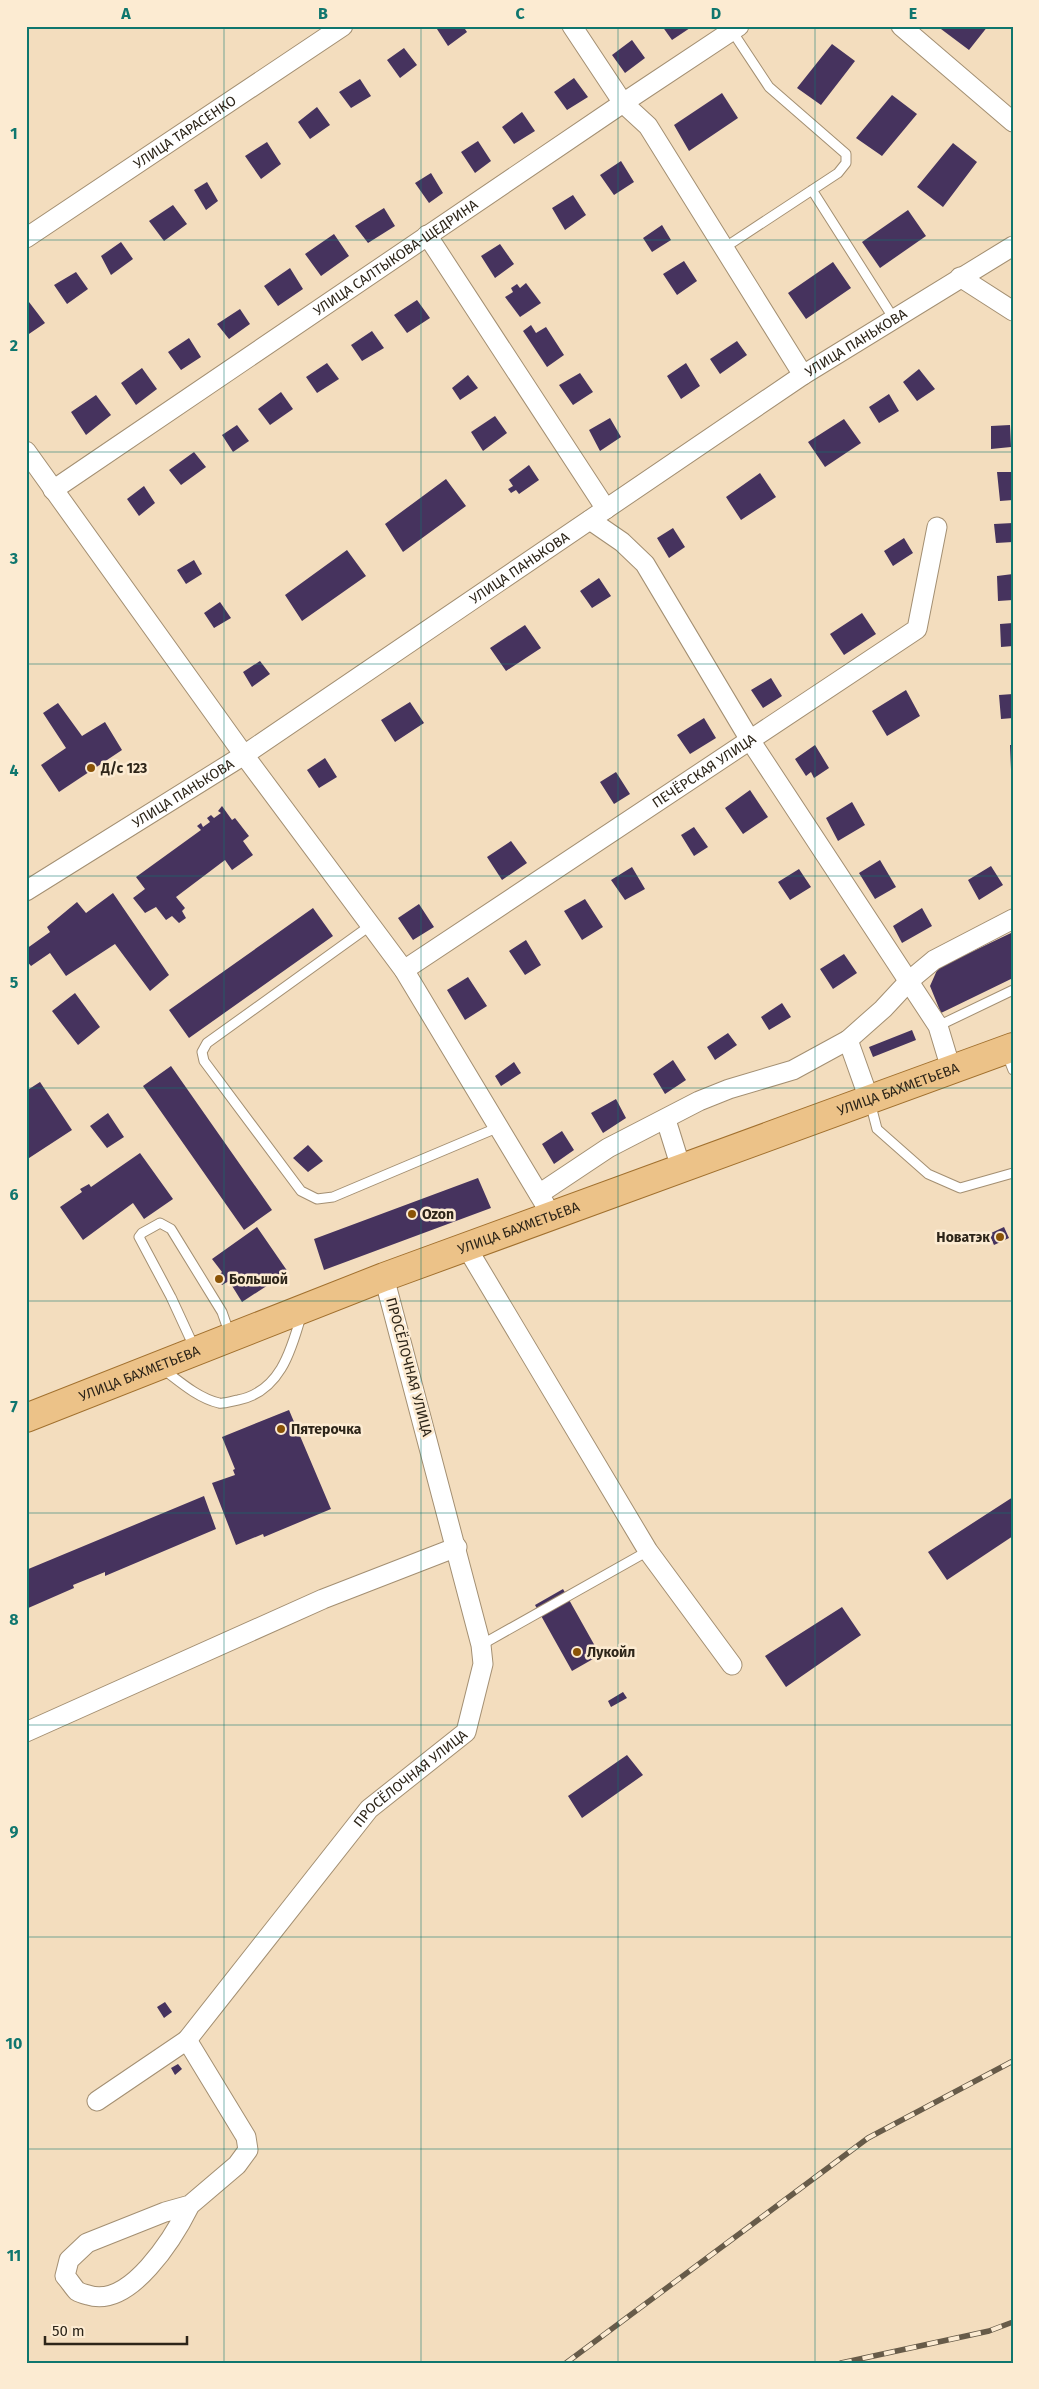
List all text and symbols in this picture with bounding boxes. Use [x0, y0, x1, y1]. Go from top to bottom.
text: A [120, 4, 131, 23]
text: B [318, 4, 328, 23]
text: C [515, 4, 525, 23]
text: D [711, 4, 721, 23]
text: E [909, 4, 917, 23]
street label: УЛИЦА ТАРАСЕНКО [130, 92, 239, 172]
text: 1 [10, 124, 18, 143]
street label: УЛИЦА САЛТЫКОВА-ЩЕДРИНА [310, 196, 481, 319]
street label: УЛИЦА ПАНЬКОВА [802, 305, 910, 380]
text: 2 [10, 336, 18, 355]
street label: УЛИЦА ПАНЬКОВА [467, 528, 572, 608]
text: 3 [9, 549, 18, 568]
street label: ПЕЧЁРСКАЯ УЛИЦА [649, 730, 759, 811]
street label: УЛИЦА ПАНЬКОВА [129, 755, 237, 831]
place label: Д/с 123 [100, 760, 147, 777]
text: 4 [9, 761, 19, 780]
marker: Д/с 123 [85, 762, 97, 774]
text: 5 [10, 973, 19, 992]
street label: УЛИЦА БАХМЕТЬЕВА [835, 1059, 961, 1119]
text: 6 [9, 1185, 19, 1204]
street label: УЛИЦА БАХМЕТЬЕВА [455, 1198, 582, 1258]
place label: Ozon [422, 1206, 454, 1223]
marker: Ozon [406, 1208, 418, 1220]
place label: Новатэк [936, 1229, 990, 1246]
marker: Новатэк [994, 1231, 1006, 1243]
place label: Большой [229, 1271, 288, 1288]
marker: Большой [213, 1273, 225, 1285]
street label: ПРОСЁЛОЧНАЯ УЛИЦА [382, 1296, 436, 1438]
street label: УЛИЦА БАХМЕТЬЕВА [77, 1342, 202, 1405]
text: 7 [10, 1397, 18, 1416]
place label: Пятерочка [291, 1421, 362, 1438]
marker: Пятерочка [275, 1423, 287, 1435]
text: 8 [9, 1610, 19, 1629]
place label: Лукойл [587, 1644, 635, 1661]
marker: Лукойл [571, 1646, 583, 1658]
street label: ПРОСЁЛОЧНАЯ УЛИЦА [350, 1726, 471, 1830]
text: 9 [10, 1822, 19, 1841]
text: 10 [6, 2034, 22, 2053]
text: 11 [7, 2246, 21, 2265]
scale bar [45, 2314, 188, 2346]
text: 50 m [52, 2322, 85, 2340]

